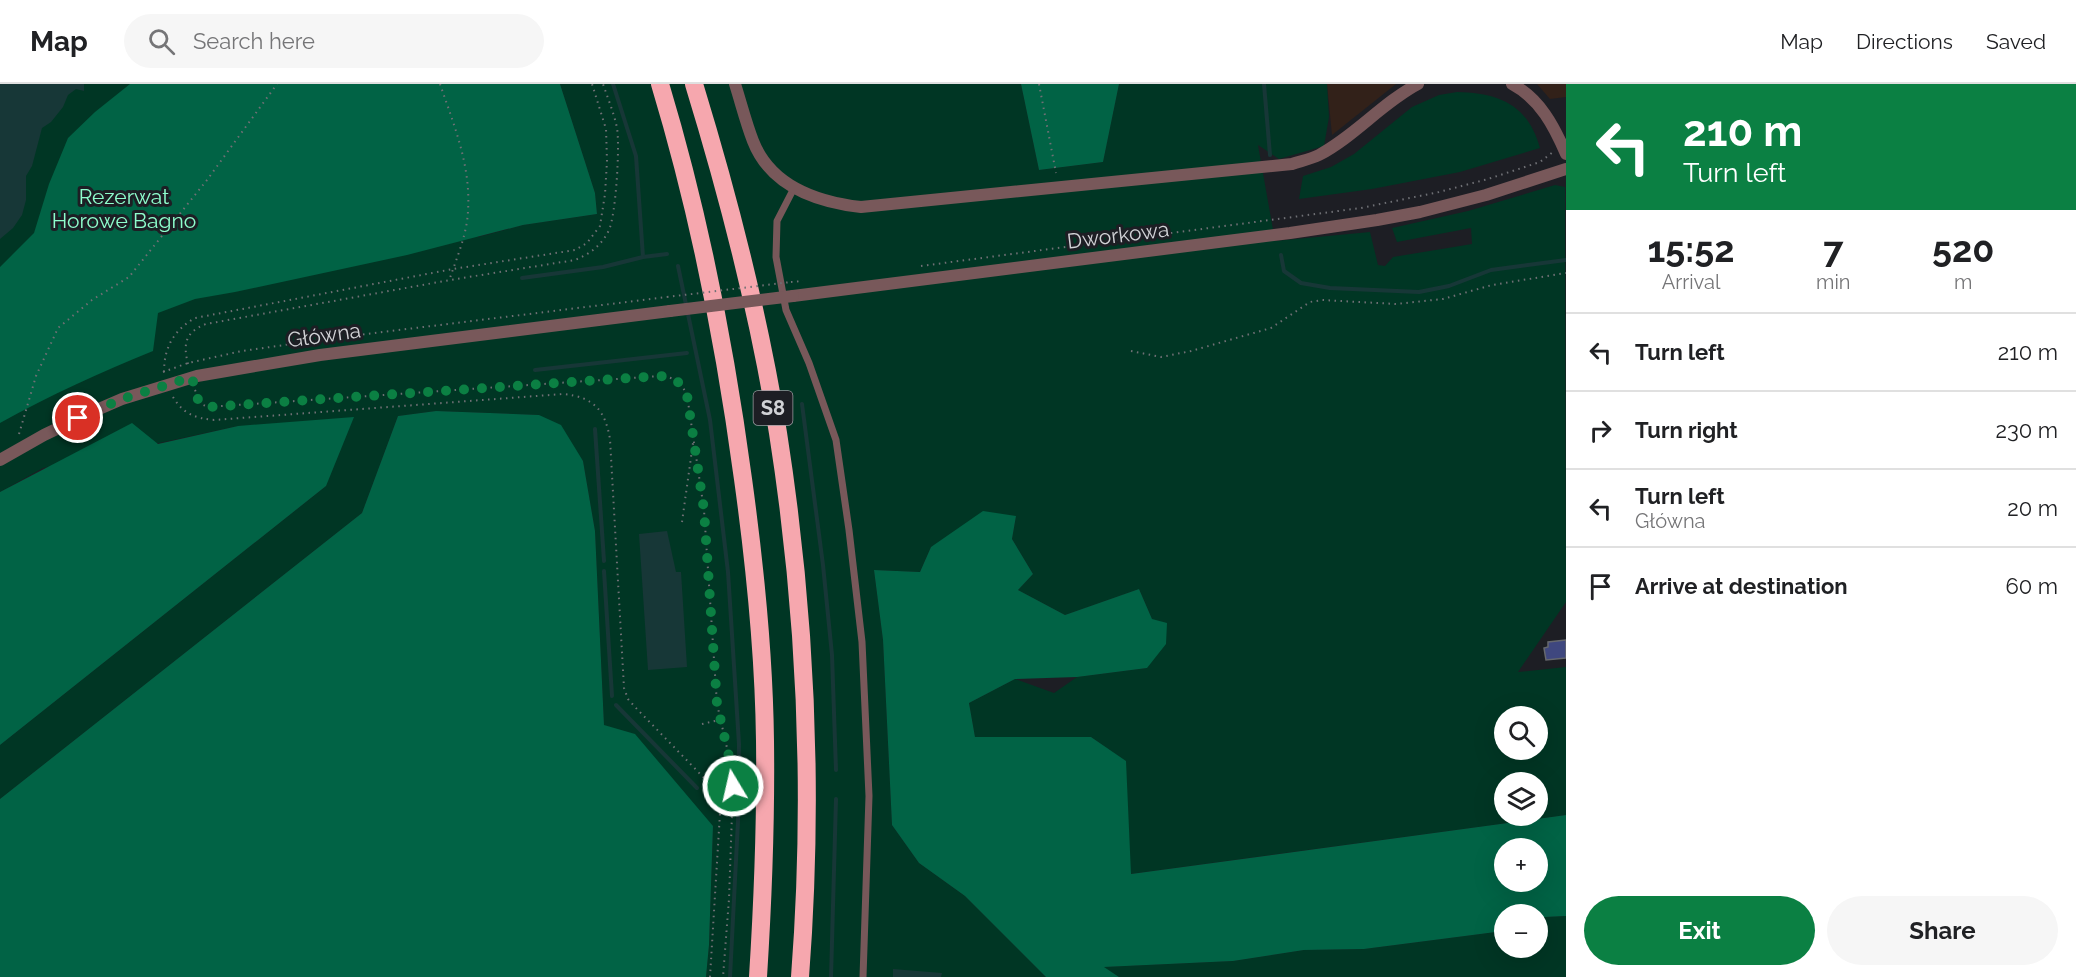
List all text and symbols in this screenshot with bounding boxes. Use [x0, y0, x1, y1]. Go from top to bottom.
search box [124, 14, 544, 68]
text: Map [30, 25, 88, 58]
icon: search [145, 25, 178, 58]
text: Search here [193, 28, 315, 54]
text: Map [1780, 29, 1823, 54]
text: Directions [1856, 29, 1953, 54]
text: Saved [1986, 29, 2046, 54]
text: 210 m [1683, 107, 1802, 156]
icon: left [1584, 108, 1662, 186]
text: Turn left [1683, 157, 1786, 188]
park label: Rezerwat Horowe Bagno [52, 184, 196, 233]
street label: Dworkowa [1066, 216, 1170, 254]
text: 15:52 [1648, 228, 1734, 270]
text: 7 [1823, 228, 1843, 270]
text: 520 [1932, 228, 1994, 270]
text: Arrival [1662, 270, 1720, 294]
text: min [1816, 270, 1850, 294]
text: m [1954, 270, 1972, 294]
street label: Główna [286, 317, 362, 353]
icon: left [1584, 336, 1617, 369]
text: Turn left [1635, 339, 1725, 365]
text: 210 m [1998, 339, 2058, 365]
road number: S8 [754, 391, 792, 425]
pin [52, 392, 103, 443]
icon: arrive [61, 401, 94, 434]
icon: right [1584, 414, 1617, 447]
text: Turn right [1635, 417, 1738, 443]
text: 230 m [1995, 417, 2058, 443]
text: Turn left [1635, 483, 1725, 509]
icon: left [1584, 492, 1617, 525]
text: 20 m [2007, 495, 2058, 521]
text: Główna [1635, 509, 1706, 533]
icon: arrive [1584, 570, 1617, 603]
text: Arrive at destination [1635, 573, 1848, 599]
text: 60 m [2005, 573, 2058, 599]
map controls [1494, 706, 1548, 958]
button: search [1494, 706, 1548, 760]
position arrow [701, 754, 765, 818]
button: layers [1494, 772, 1548, 826]
button: + [1494, 838, 1548, 892]
button: Exit [1584, 896, 1815, 965]
button: Share [1827, 896, 2058, 965]
button: − [1494, 904, 1548, 958]

